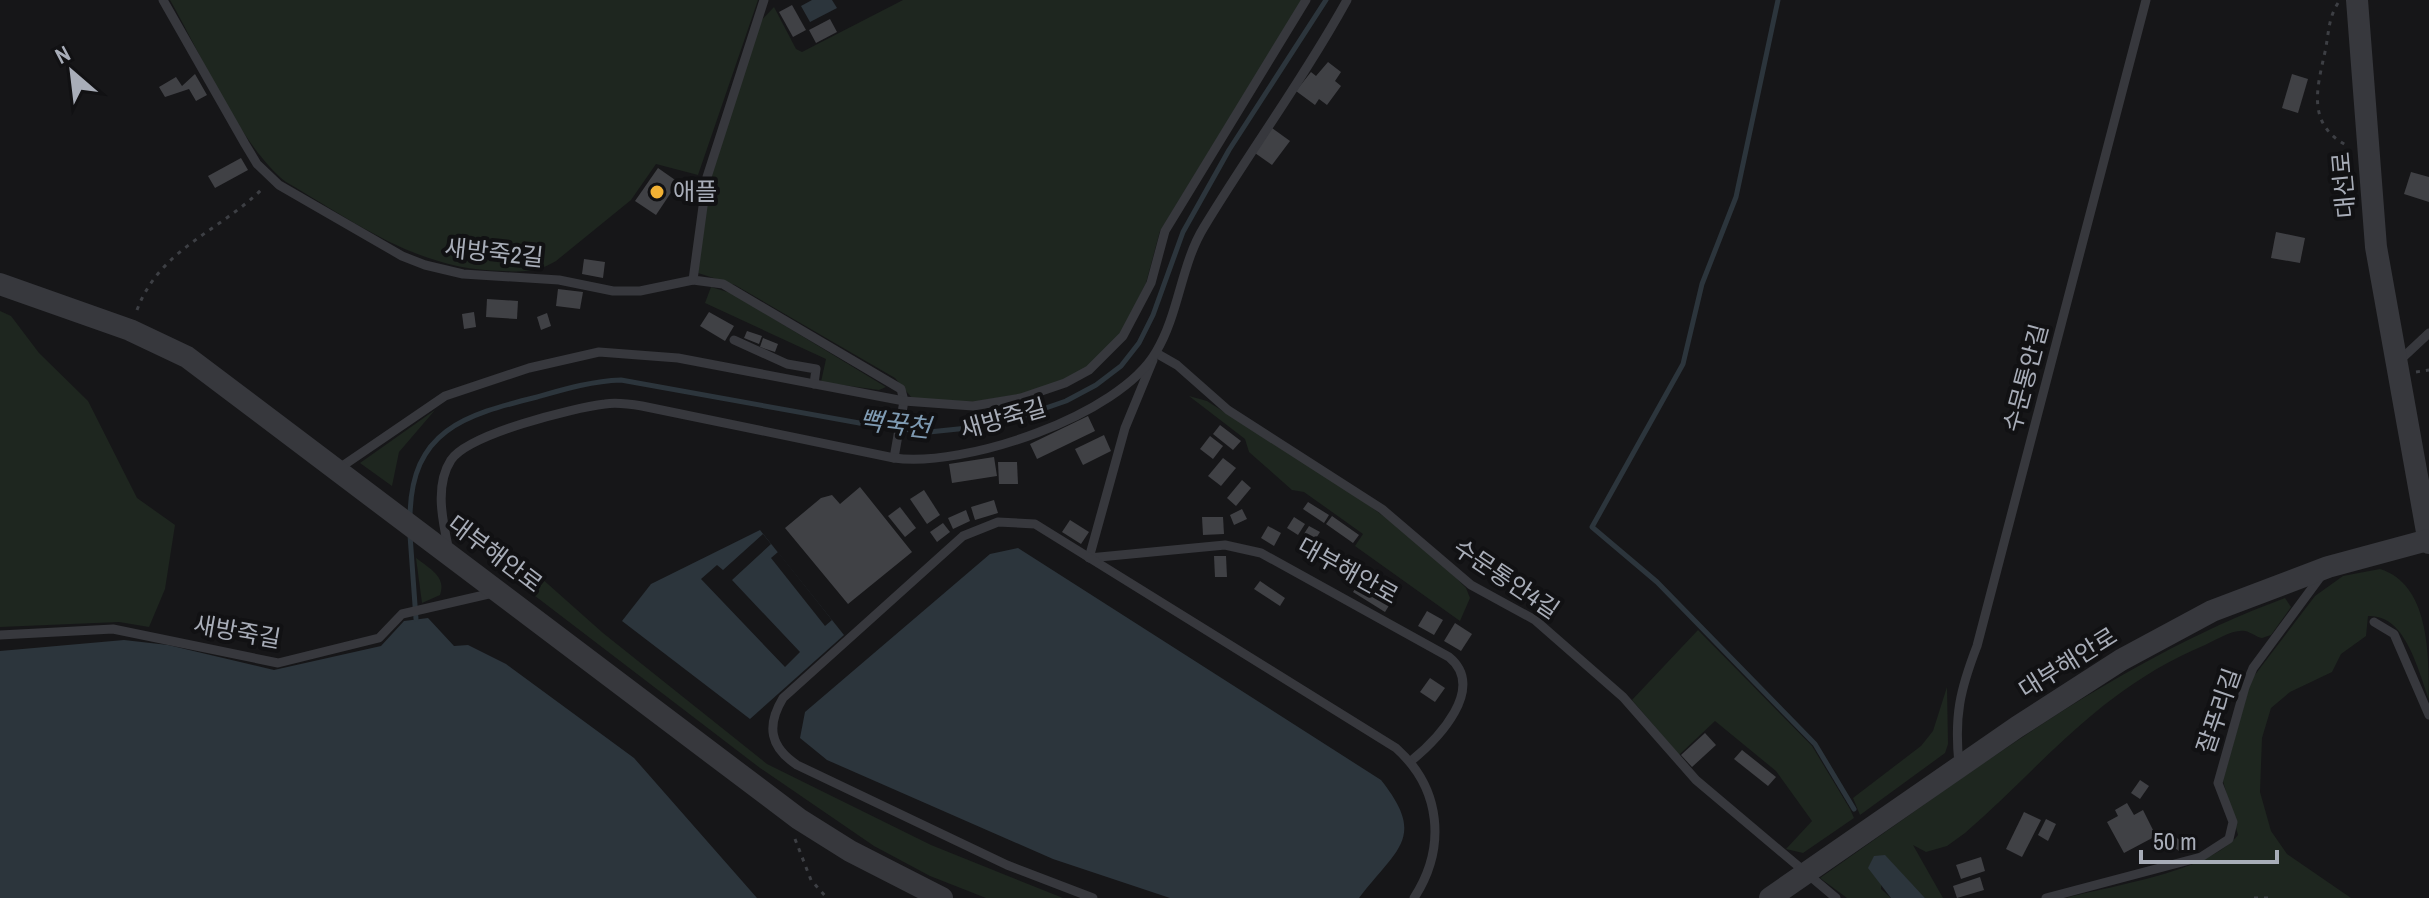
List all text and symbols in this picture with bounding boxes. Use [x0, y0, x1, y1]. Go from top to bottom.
north arrow [32, 32, 112, 112]
text: N [50, 38, 75, 71]
street label: 대선로 [2324, 151, 2362, 219]
place label: 애플 [673, 175, 717, 207]
marker: 애플 [648, 183, 666, 201]
street label: 새방죽2길 [443, 231, 545, 273]
street label: 수문통안길 [1995, 320, 2055, 435]
street label: 새방죽길 [956, 390, 1050, 446]
water label: 뻑꾹천 [857, 402, 936, 446]
street label: 대부해안로 [442, 507, 549, 599]
street label: 대부해안로 [1292, 529, 1405, 611]
street label: 수문통안4길 [1447, 531, 1566, 625]
street label: 새방죽길 [191, 608, 283, 654]
street label: 대부해안로 [2012, 619, 2123, 705]
street label: 잘푸리길 [2189, 664, 2248, 758]
scale bar [2141, 814, 2277, 864]
text: 50 m [2153, 825, 2197, 857]

